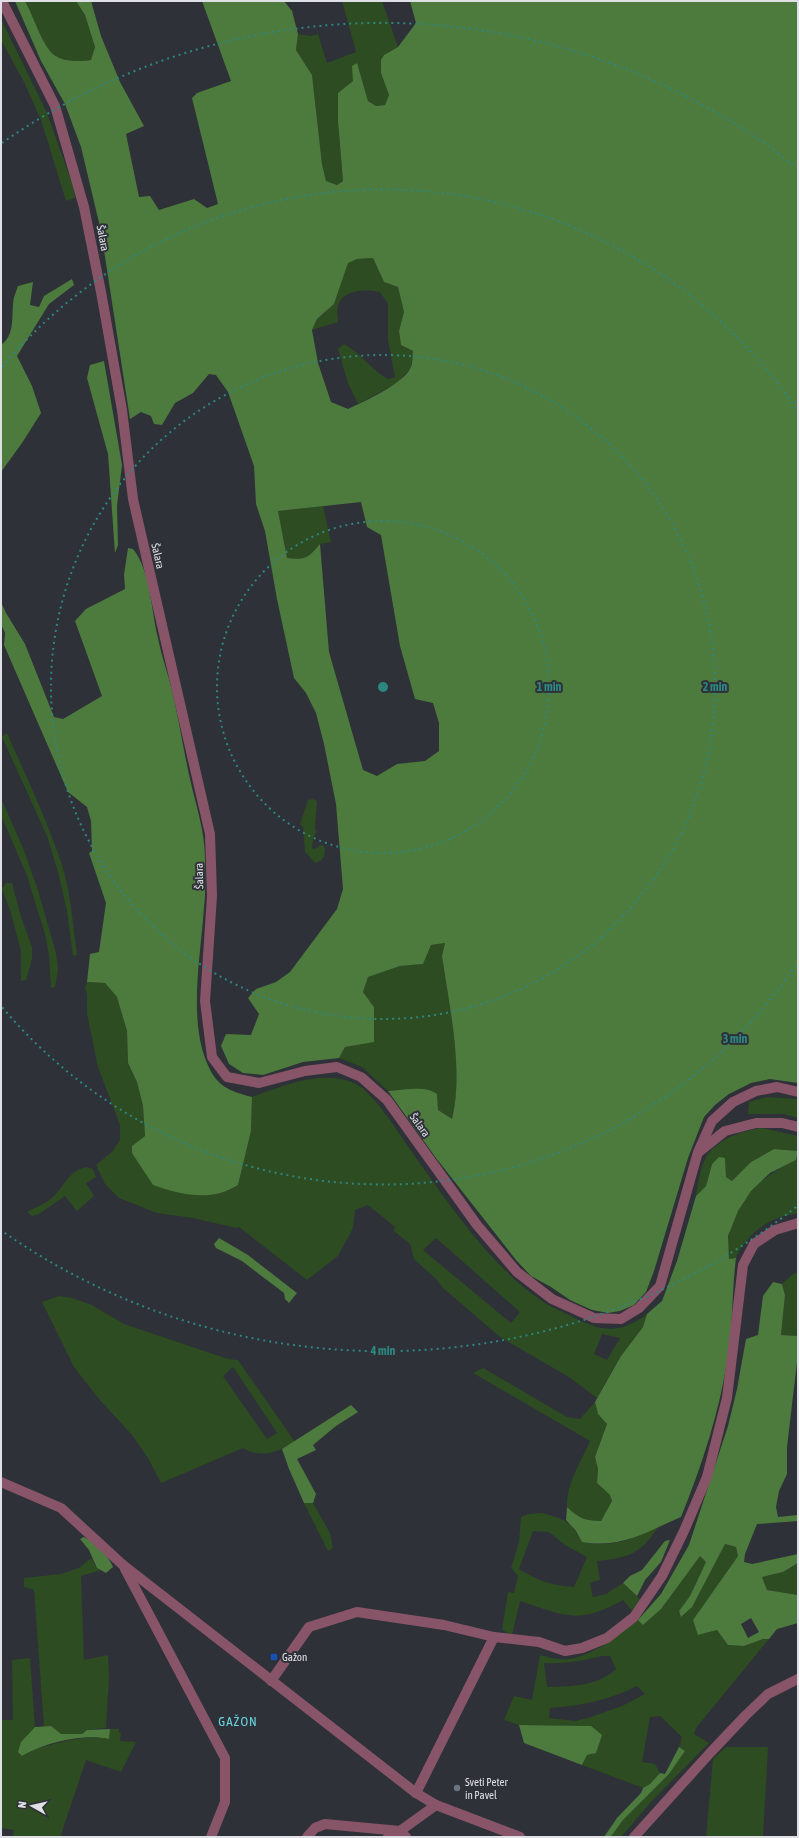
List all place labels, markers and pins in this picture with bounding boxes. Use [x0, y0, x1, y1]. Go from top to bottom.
centre of rings [376, 680, 390, 694]
place label: Gažon [282, 1651, 307, 1663]
marker: Gažon [269, 1652, 279, 1662]
place label: Sveti Peter in Pavel [465, 1776, 508, 1801]
marker: Sveti Peter in Pavel [452, 1783, 462, 1793]

